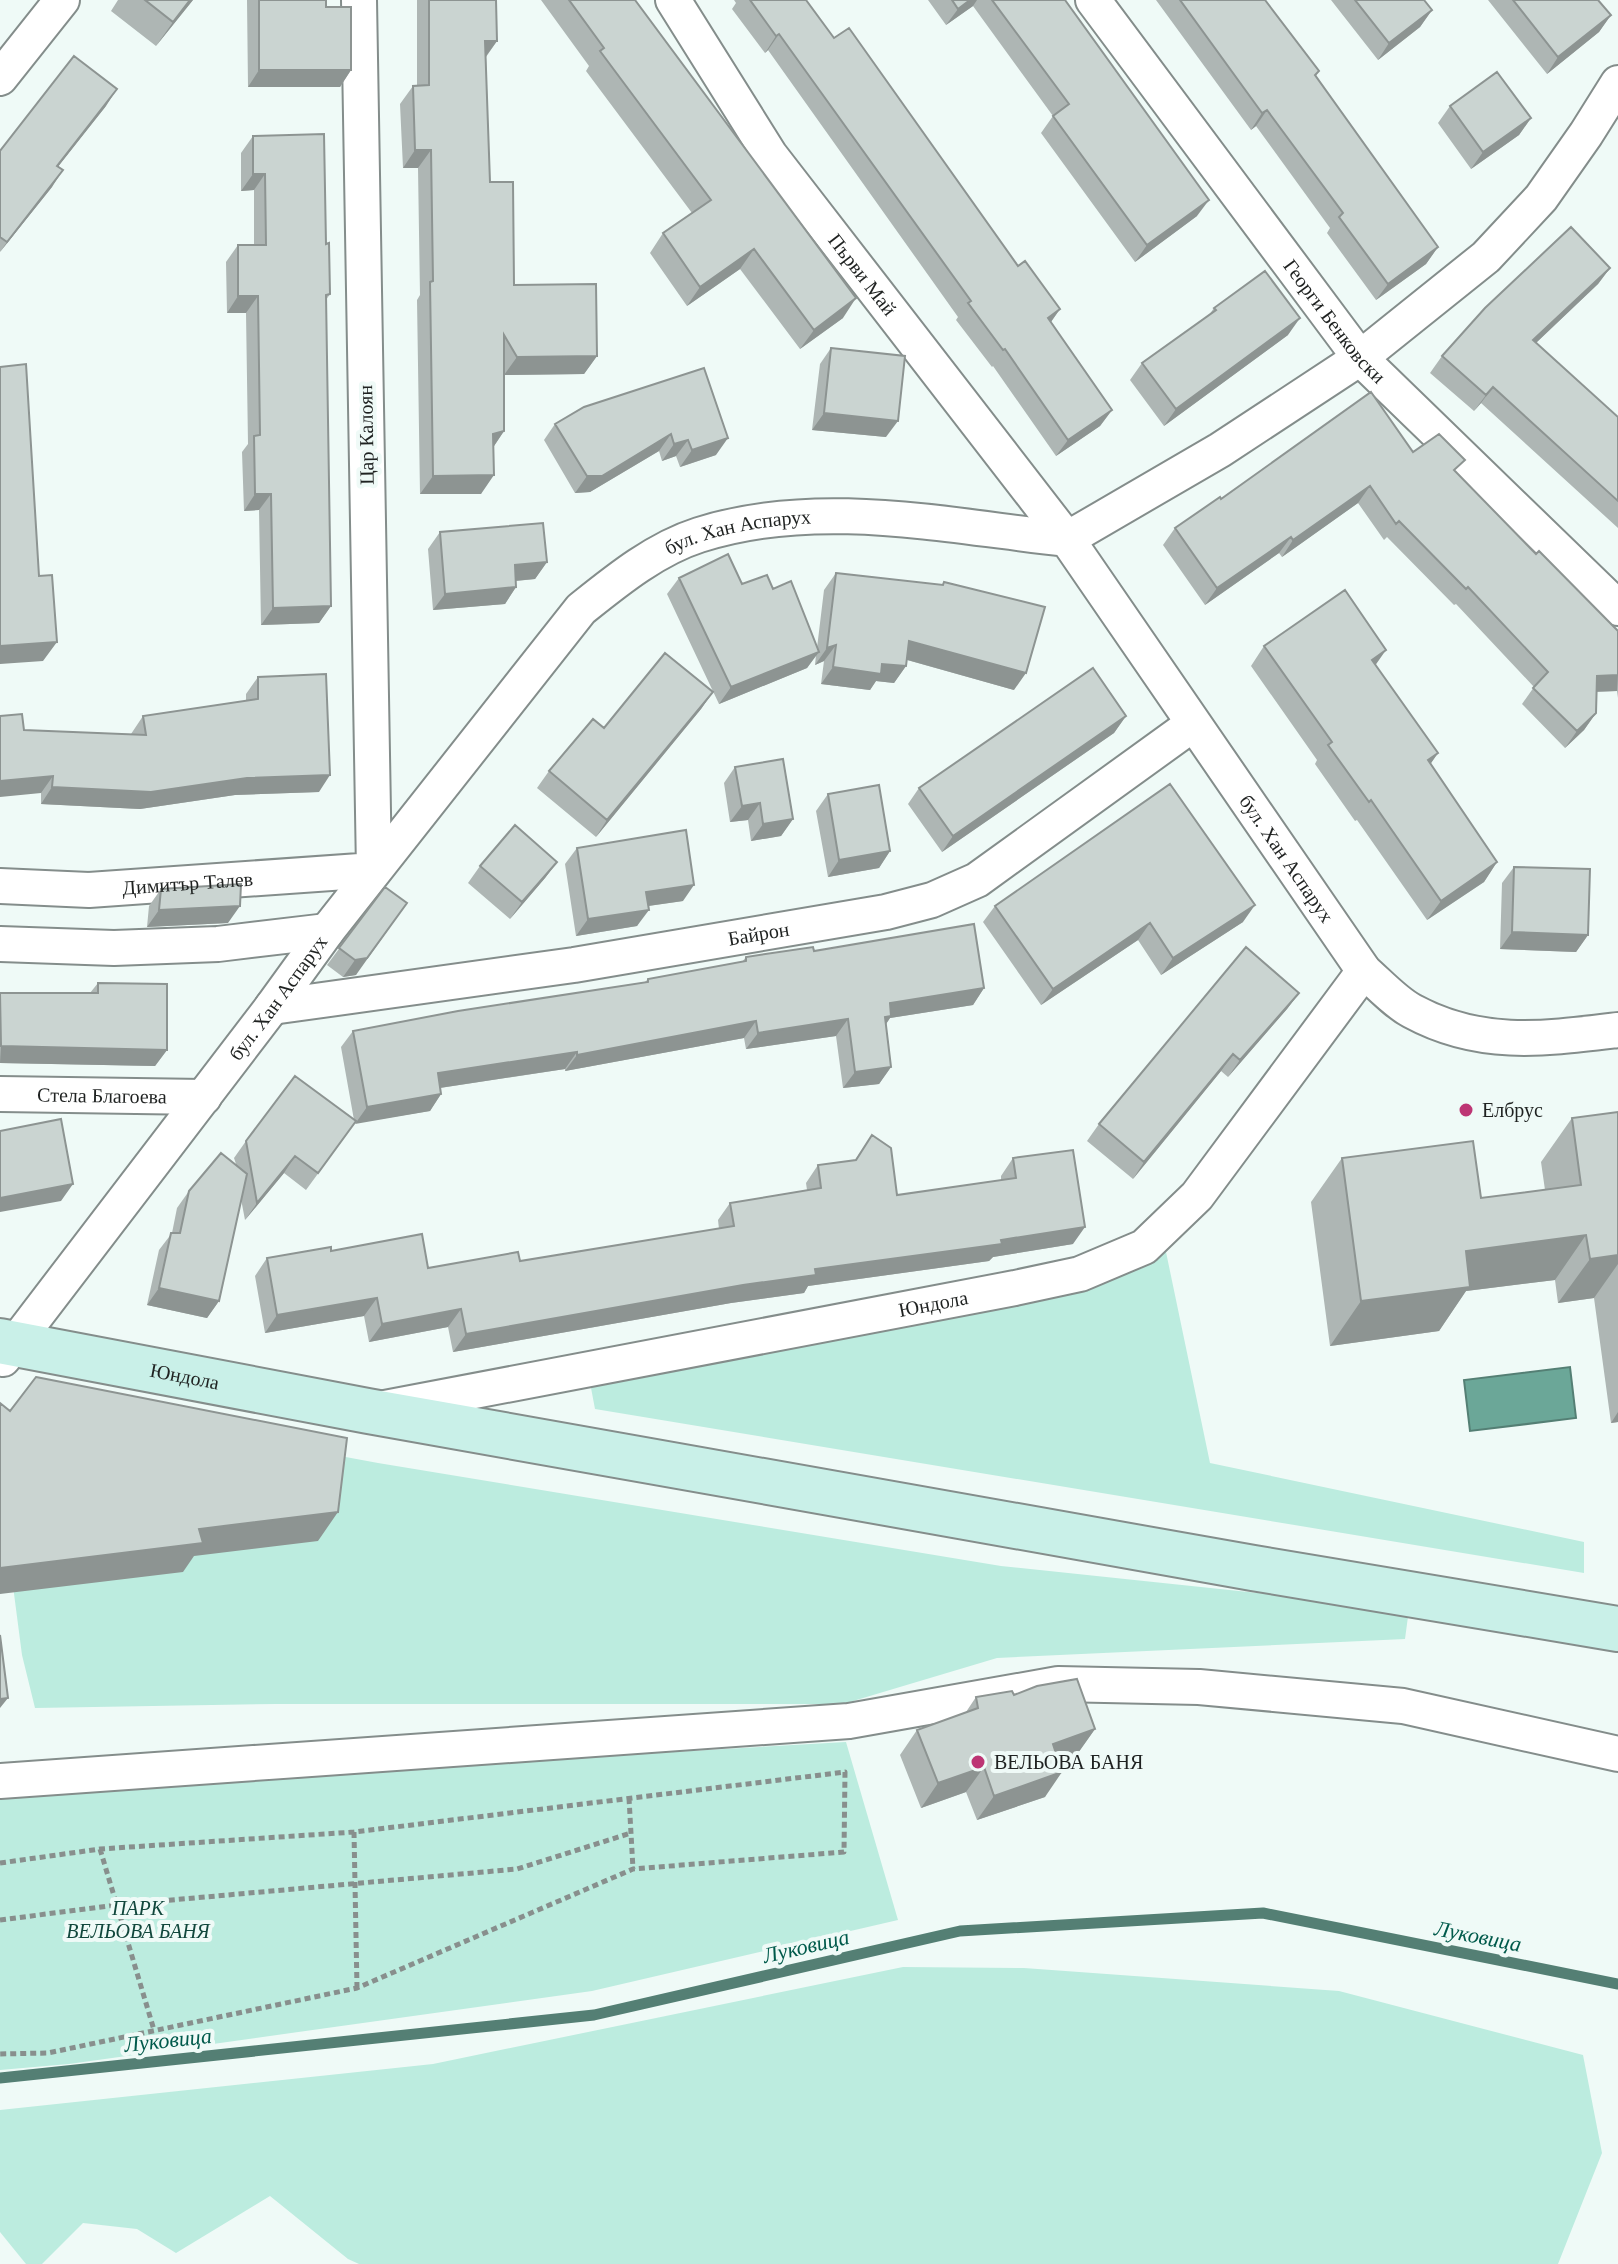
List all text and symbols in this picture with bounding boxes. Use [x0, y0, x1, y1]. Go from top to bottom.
street label: Първи Май [824, 229, 901, 320]
street label: Георги Бенковски [1279, 255, 1390, 388]
street label: Цар Калоян [354, 385, 379, 485]
street label: бул. Хан Аспарух [661, 506, 811, 559]
street label: бул. Хан Аспарух [1235, 791, 1338, 927]
street label: Димитър Талев [122, 868, 254, 900]
street label: Байрон [726, 918, 791, 950]
street label: бул. Хан Аспарух [224, 931, 331, 1064]
street label: Стела Благоева [37, 1084, 167, 1107]
place label: Елбрус [1482, 1099, 1543, 1122]
marker: Елбрус [1457, 1101, 1475, 1119]
street label: Юндола [897, 1286, 970, 1321]
street label: Юндола [148, 1359, 221, 1394]
place label: ВЕЛЬОВА БАНЯ [994, 1751, 1143, 1773]
marker: ВЕЛЬОВА БАНЯ [969, 1753, 987, 1771]
park label: ПАРК ВЕЛЬОВА БАНЯ [66, 1897, 212, 1942]
water label: Луковица [1431, 1915, 1524, 1957]
water label: Луковица [759, 1924, 852, 1968]
water label: Луковица [122, 2023, 213, 2057]

